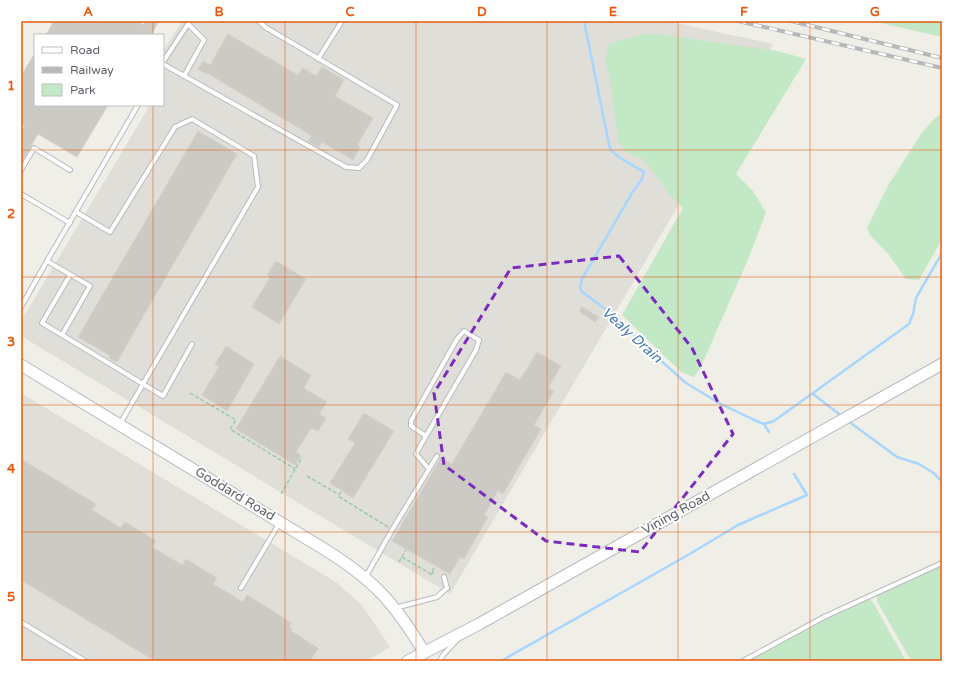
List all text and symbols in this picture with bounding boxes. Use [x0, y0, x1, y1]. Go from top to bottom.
text: A [83, 4, 93, 20]
text: B [214, 4, 224, 20]
text: C [345, 4, 355, 20]
text: D [477, 4, 487, 20]
text: E [609, 4, 617, 20]
text: F [740, 4, 748, 20]
text: G [870, 4, 880, 20]
legend [34, 34, 164, 106]
text: Road [70, 43, 100, 57]
text: Railway [70, 63, 114, 77]
text: 1 [7, 78, 15, 94]
text: Park [70, 83, 96, 97]
text: 2 [7, 206, 15, 222]
water label: Vealy Drain [598, 304, 666, 367]
text: 3 [7, 334, 15, 350]
text: 4 [7, 461, 16, 477]
street label: Goddard Road [192, 464, 278, 524]
street label: Vining Road [639, 488, 713, 538]
text: 5 [7, 589, 15, 605]

